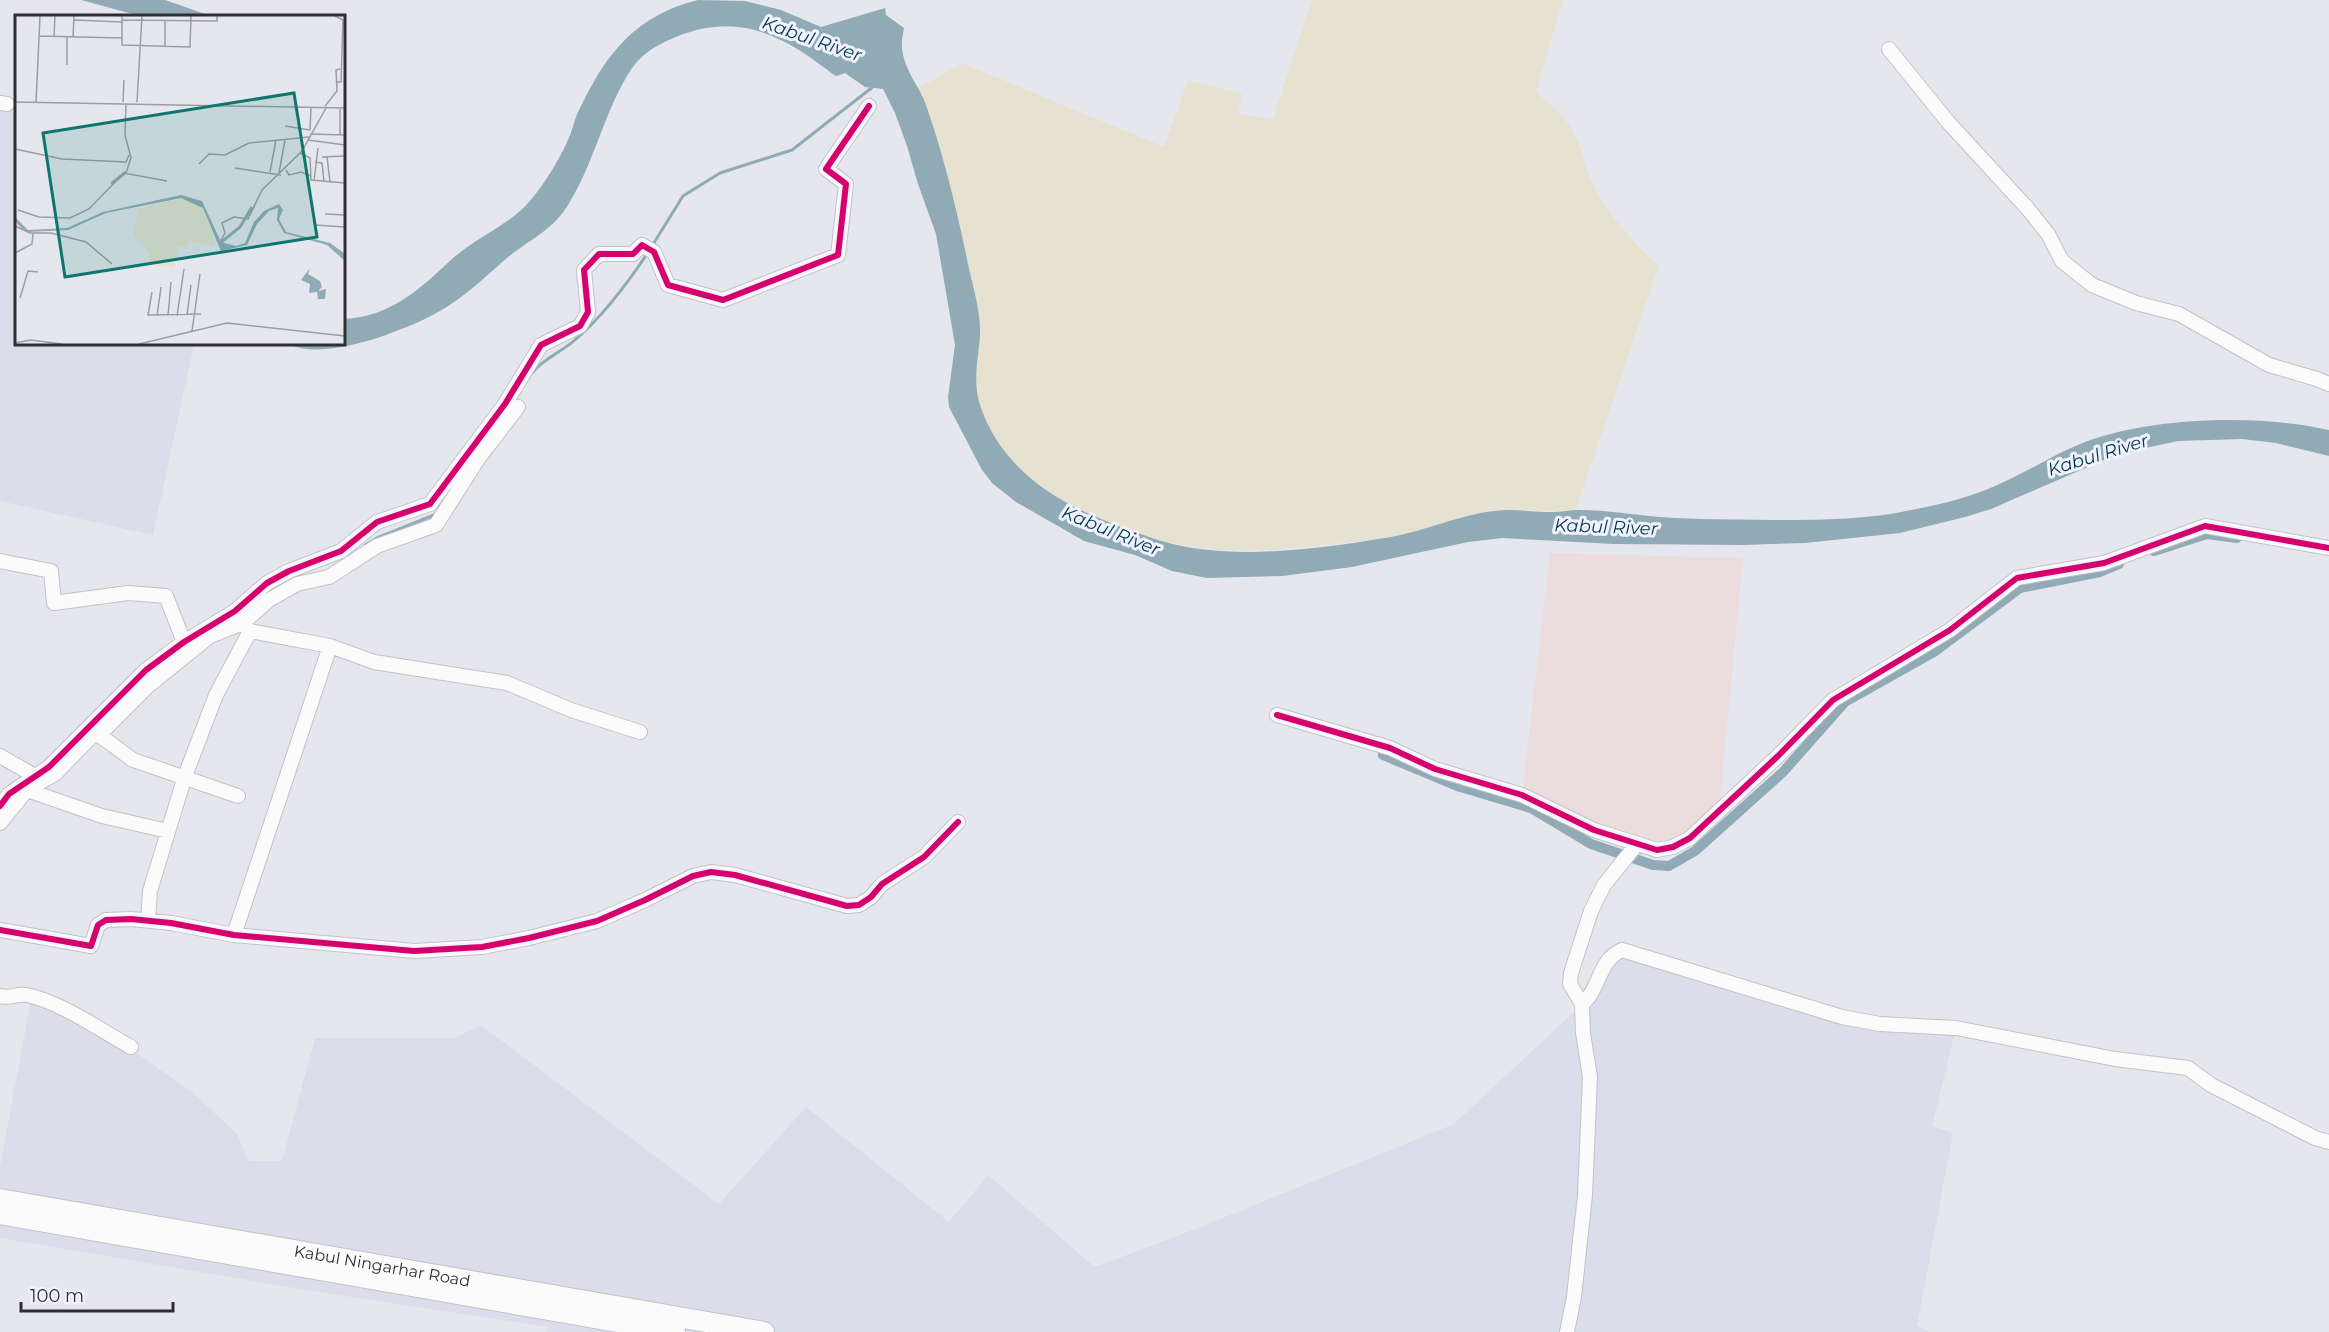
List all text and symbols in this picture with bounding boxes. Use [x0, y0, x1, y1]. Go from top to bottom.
water label: Kabul River [759, 12, 865, 67]
inset map [15, 15, 345, 345]
water label: Kabul River [2045, 429, 2152, 481]
water label: Kabul River [1059, 501, 1164, 561]
water label: Kabul River [1554, 514, 1659, 540]
street label: Kabul Ningarhar Road [293, 1241, 472, 1291]
scale bar [21, 1275, 172, 1313]
text: 100 m [30, 1285, 84, 1307]

